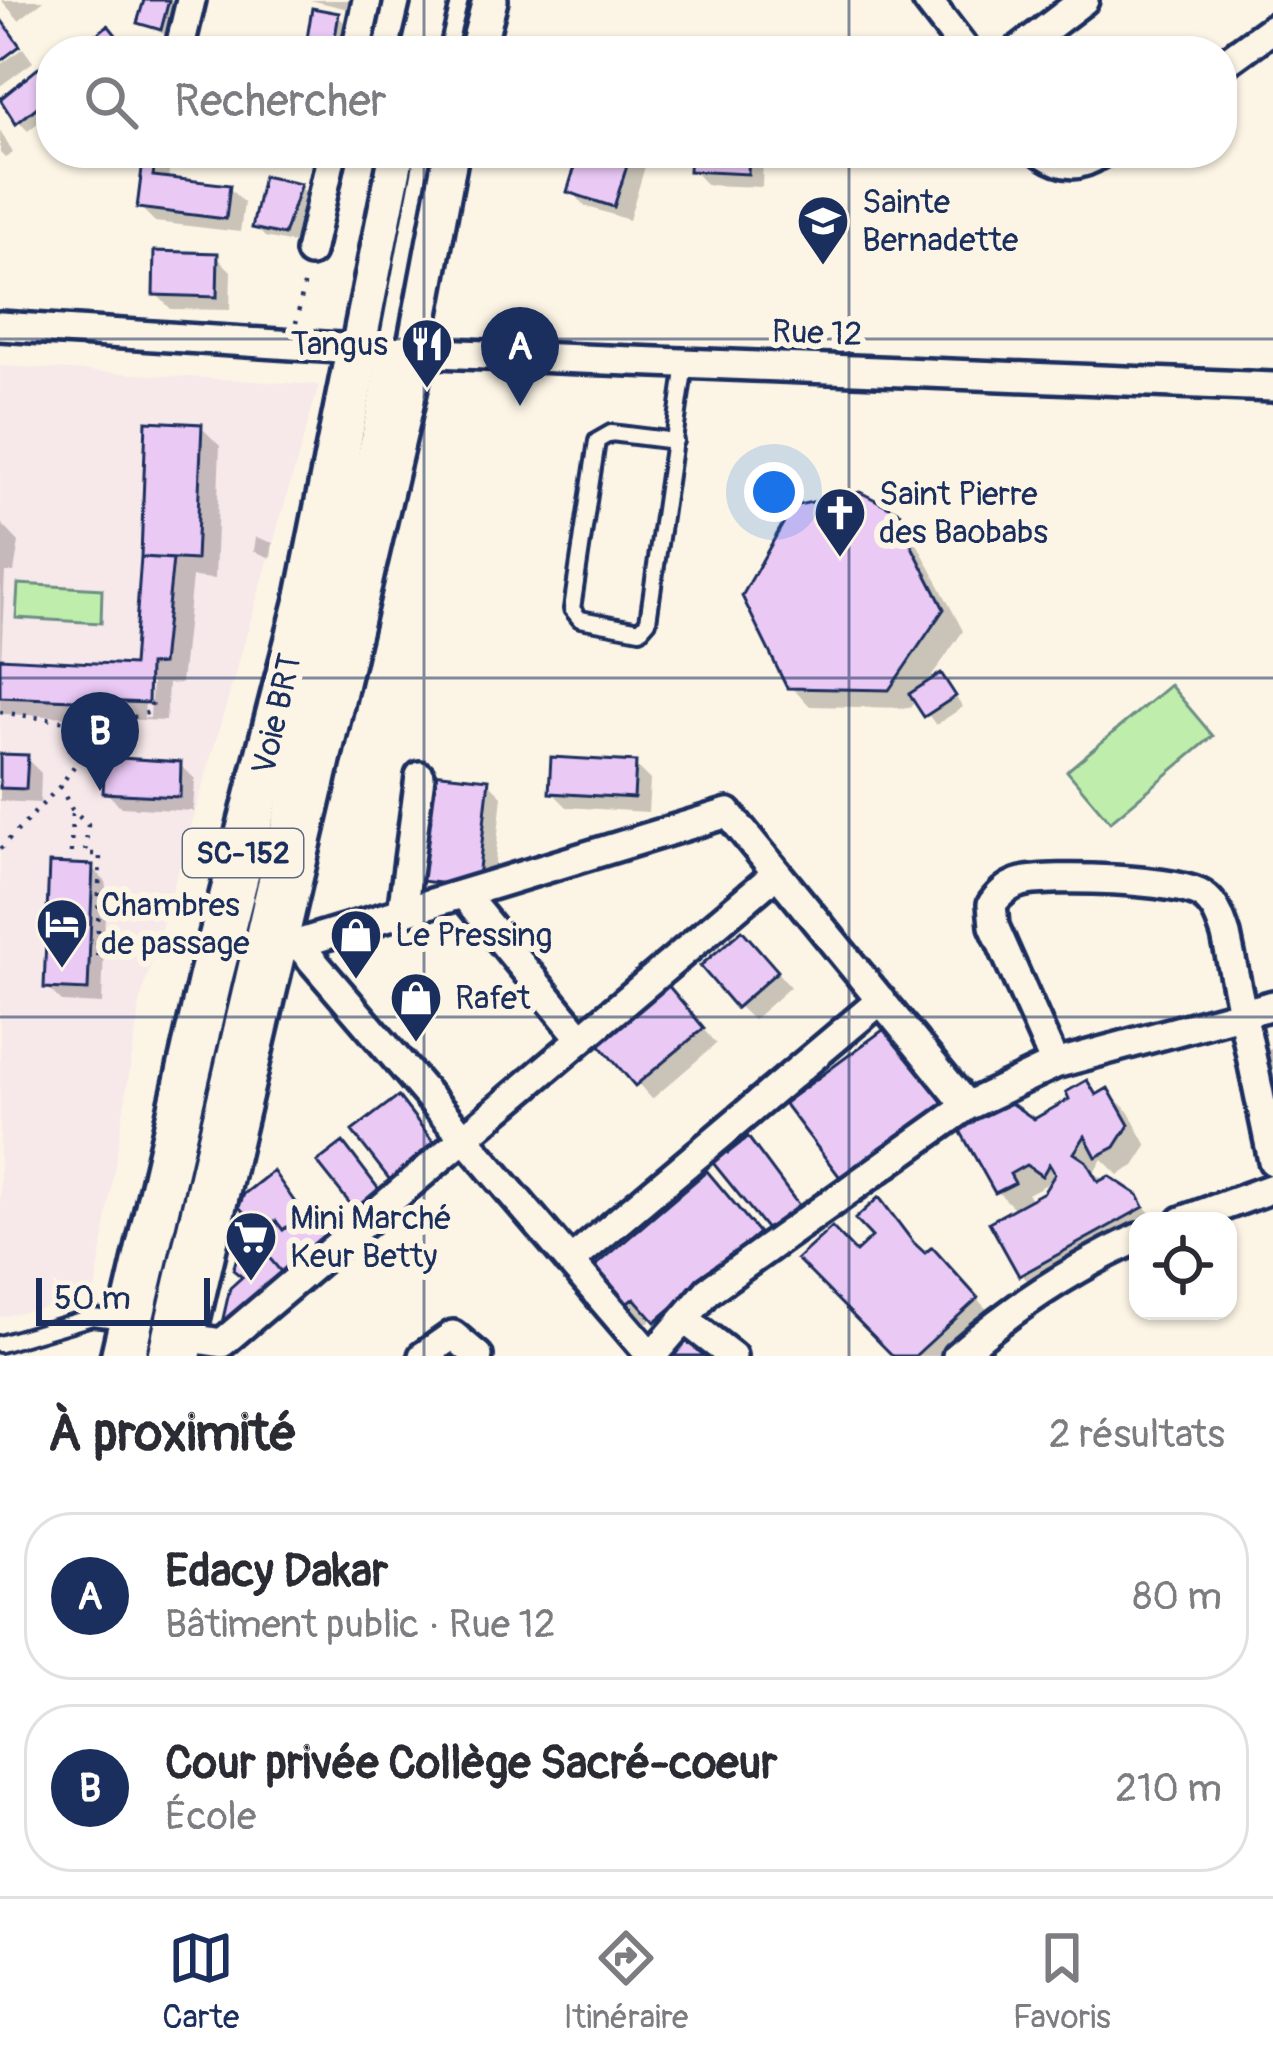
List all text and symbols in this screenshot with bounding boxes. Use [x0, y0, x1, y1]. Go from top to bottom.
search box [36, 36, 1237, 168]
icon: search [78, 69, 144, 135]
text: Rechercher [174, 74, 387, 130]
place label: Sainte Bernadette [862, 182, 1018, 261]
school or university icon: Sainte Bernadette [795, 193, 851, 267]
pin: A [481, 307, 559, 406]
street label: Rue 12 [771, 311, 863, 355]
restaurant icon: Tangus [399, 316, 455, 390]
place label: Tangus [291, 324, 388, 365]
your location [744, 462, 804, 522]
place label: Saint Pierre des Baobabs [879, 474, 1048, 553]
church icon: Saint Pierre des Baobabs [812, 485, 868, 559]
street label: Voie BRT [243, 650, 311, 778]
pin: B [61, 692, 139, 791]
road number: SC-152 [183, 829, 303, 877]
place label: Chambres de passage [101, 885, 250, 964]
hotel icon: Chambres de passage [34, 896, 90, 970]
shop icon: Le Pressing [328, 907, 384, 981]
place label: Le Pressing [395, 915, 552, 956]
shop icon: Rafet [388, 970, 444, 1044]
place label: Rafet [455, 978, 531, 1019]
place label: Mini Marché Keur Betty [290, 1198, 452, 1277]
supermarket icon: Mini Marché Keur Betty [223, 1209, 279, 1283]
map controls [1129, 1212, 1237, 1320]
button: locate [1129, 1212, 1237, 1320]
scale bar [36, 1272, 210, 1325]
text: 50 m [54, 1278, 131, 1319]
text: À proximité [48, 1402, 297, 1466]
text: 2 résultats [1049, 1410, 1225, 1459]
text: Edacy Dakar [165, 1544, 388, 1600]
text: A [77, 1572, 103, 1621]
text: 80 m [1133, 1572, 1222, 1621]
text: Bâtiment public · Rue 12 [165, 1600, 556, 1649]
text: Cour privée Collège Sacré-coeur [165, 1736, 777, 1792]
text: B [79, 1764, 101, 1813]
text: 210 m [1115, 1764, 1222, 1813]
text: École [165, 1792, 256, 1841]
tab: Carte [162, 1925, 239, 2038]
tab: Itinéraire [564, 1925, 688, 2038]
tab: Favoris [1013, 1925, 1111, 2038]

